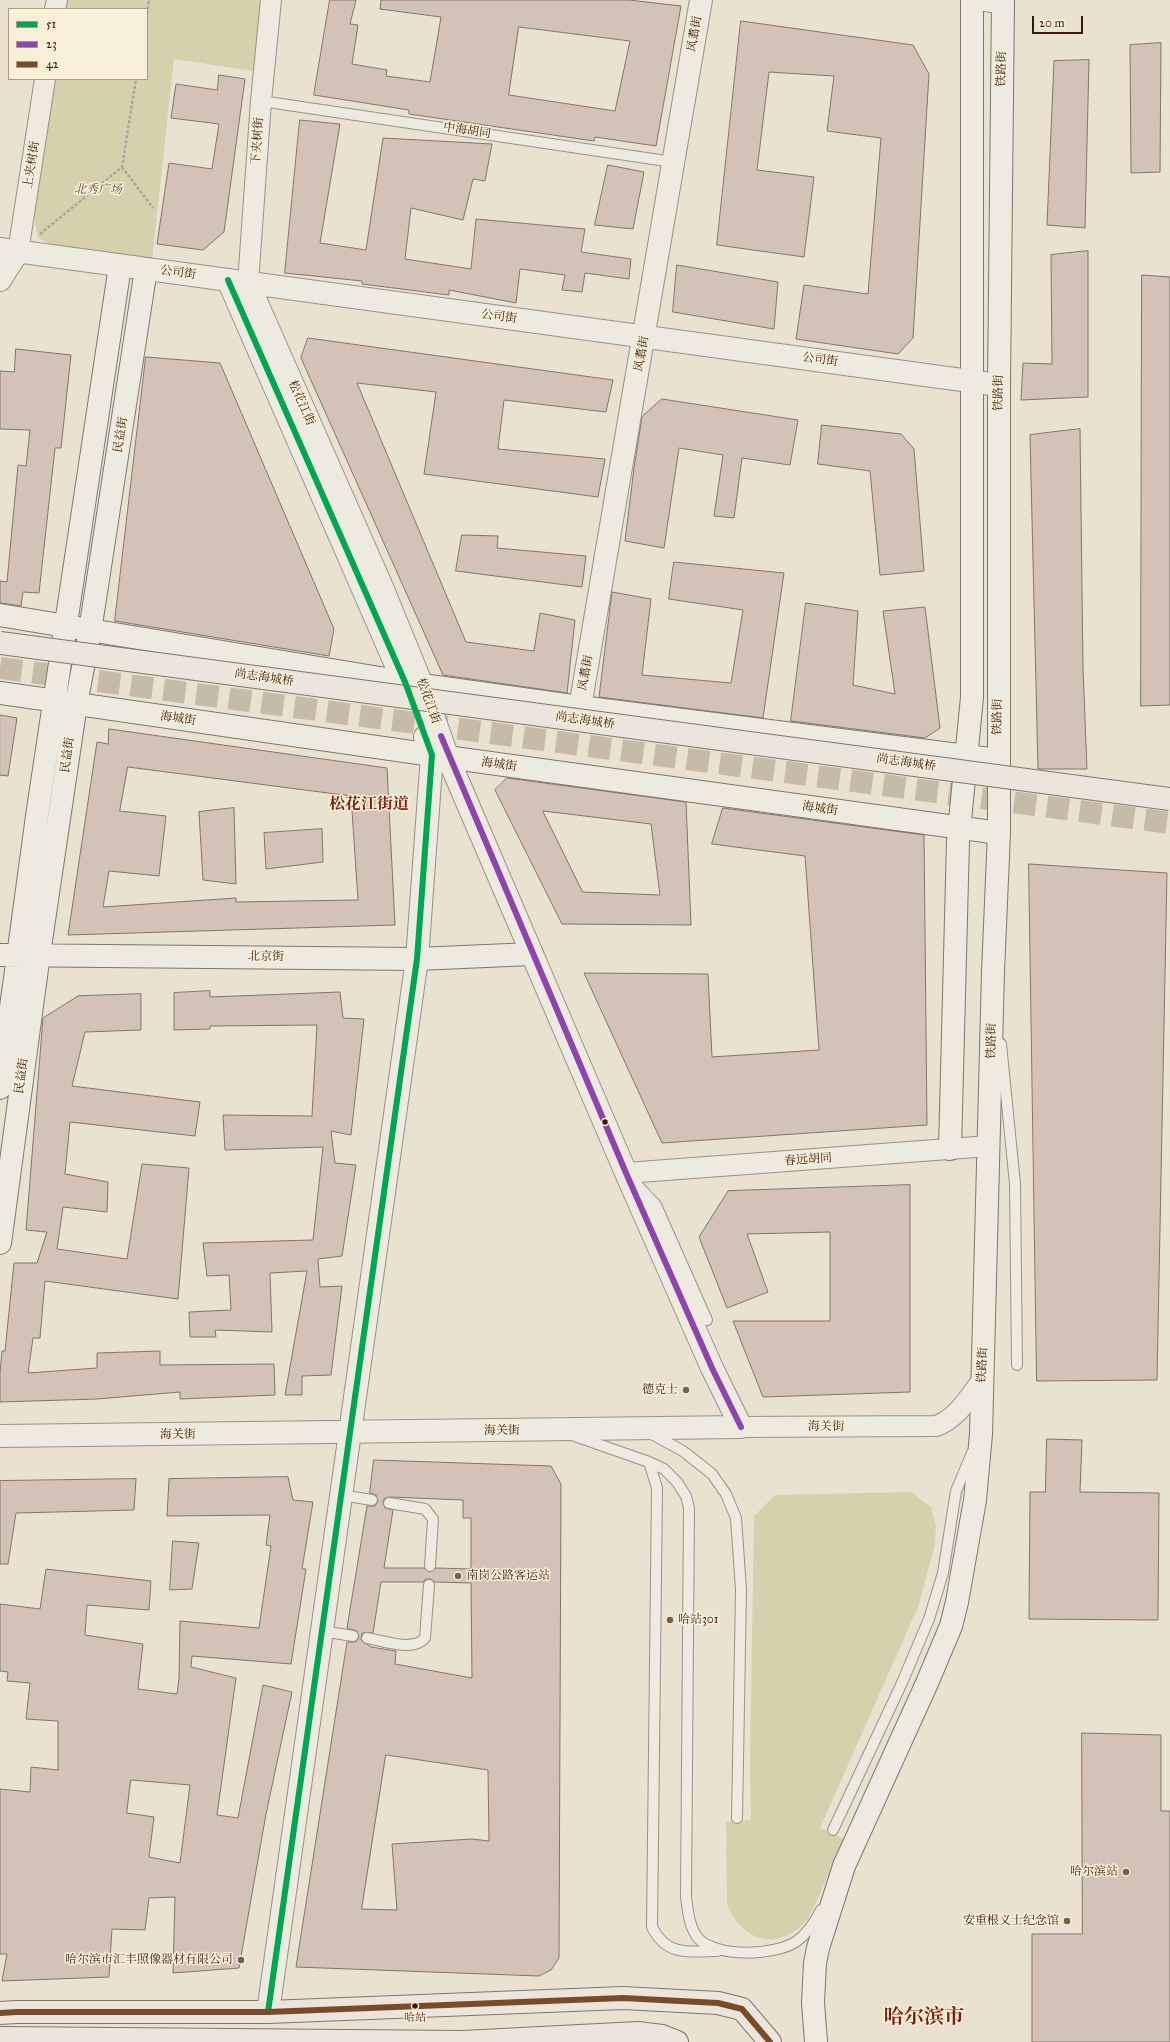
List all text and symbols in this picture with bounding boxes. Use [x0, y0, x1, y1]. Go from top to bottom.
legend [8, 8, 148, 80]
scale bar [1034, 8, 1085, 34]
street label: 凤翥街 [685, 15, 705, 53]
text: 20 m [1039, 16, 1065, 30]
text: 51 [46, 17, 56, 31]
text: 23 [46, 37, 57, 51]
street label: 铁路街 [994, 51, 1010, 87]
text: 42 [46, 57, 59, 71]
street label: 下夹树街 [249, 117, 267, 165]
street label: 中海胡同 [442, 121, 492, 141]
street label: 上夹树街 [21, 140, 43, 190]
park label: 北秀广场 [74, 183, 122, 197]
street label: 公司街 [159, 263, 197, 283]
street label: 公司街 [480, 307, 518, 327]
street label: 凤翥街 [632, 335, 652, 373]
street label: 公司街 [801, 350, 839, 370]
street label: 铁路街 [992, 375, 1006, 411]
street label: 松花江街 [285, 378, 317, 428]
street label: 民益街 [111, 416, 131, 454]
street label: 凤翥街 [576, 654, 596, 692]
street label: 尚志海城桥 [233, 667, 295, 689]
street label: 松花江街 [413, 676, 443, 726]
street label: 铁路街 [991, 699, 1005, 735]
street label: 海城街 [159, 709, 197, 729]
street label: 尚志海城桥 [554, 710, 616, 732]
street label: 民益街 [58, 736, 78, 774]
street label: 尚志海城桥 [875, 752, 937, 774]
street label: 海城街 [480, 755, 518, 775]
district label: 松花江街道 [329, 795, 409, 815]
street label: 海城街 [801, 799, 839, 819]
street label: 北京街 [248, 949, 284, 965]
street label: 铁路街 [984, 1023, 1000, 1059]
street label: 民益街 [12, 1057, 32, 1095]
unlabelled marker [600, 1117, 610, 1127]
street label: 春远胡同 [784, 1151, 832, 1169]
street label: 铁路街 [975, 1347, 991, 1383]
place label: 德克士 [642, 1383, 678, 1397]
marker: 德克士 [681, 1385, 691, 1395]
street label: 海关街 [808, 1420, 844, 1434]
street label: 海关街 [484, 1423, 520, 1439]
street label: 海关街 [160, 1427, 196, 1443]
place label: 南岗公路客运站 [466, 1569, 550, 1583]
marker: 南岗公路客运站 [453, 1571, 463, 1581]
place label: 哈站301 [678, 1613, 718, 1627]
marker: 哈站301 [665, 1615, 675, 1625]
place label: 哈尔滨站 [1070, 1865, 1118, 1879]
marker: 哈尔滨站 [1121, 1867, 1131, 1877]
place label: 安重根义士纪念馆 [963, 1914, 1059, 1928]
marker: 安重根义士纪念馆 [1062, 1916, 1072, 1926]
place label: 哈尔滨市汇丰照像器材有限公司 [65, 1953, 233, 1967]
marker: 哈尔滨市汇丰照像器材有限公司 [236, 1955, 246, 1965]
marker: 哈站 [410, 2001, 420, 2011]
district label: 哈尔滨市 [884, 2006, 964, 2030]
place label: 哈站 [404, 2011, 426, 2025]

